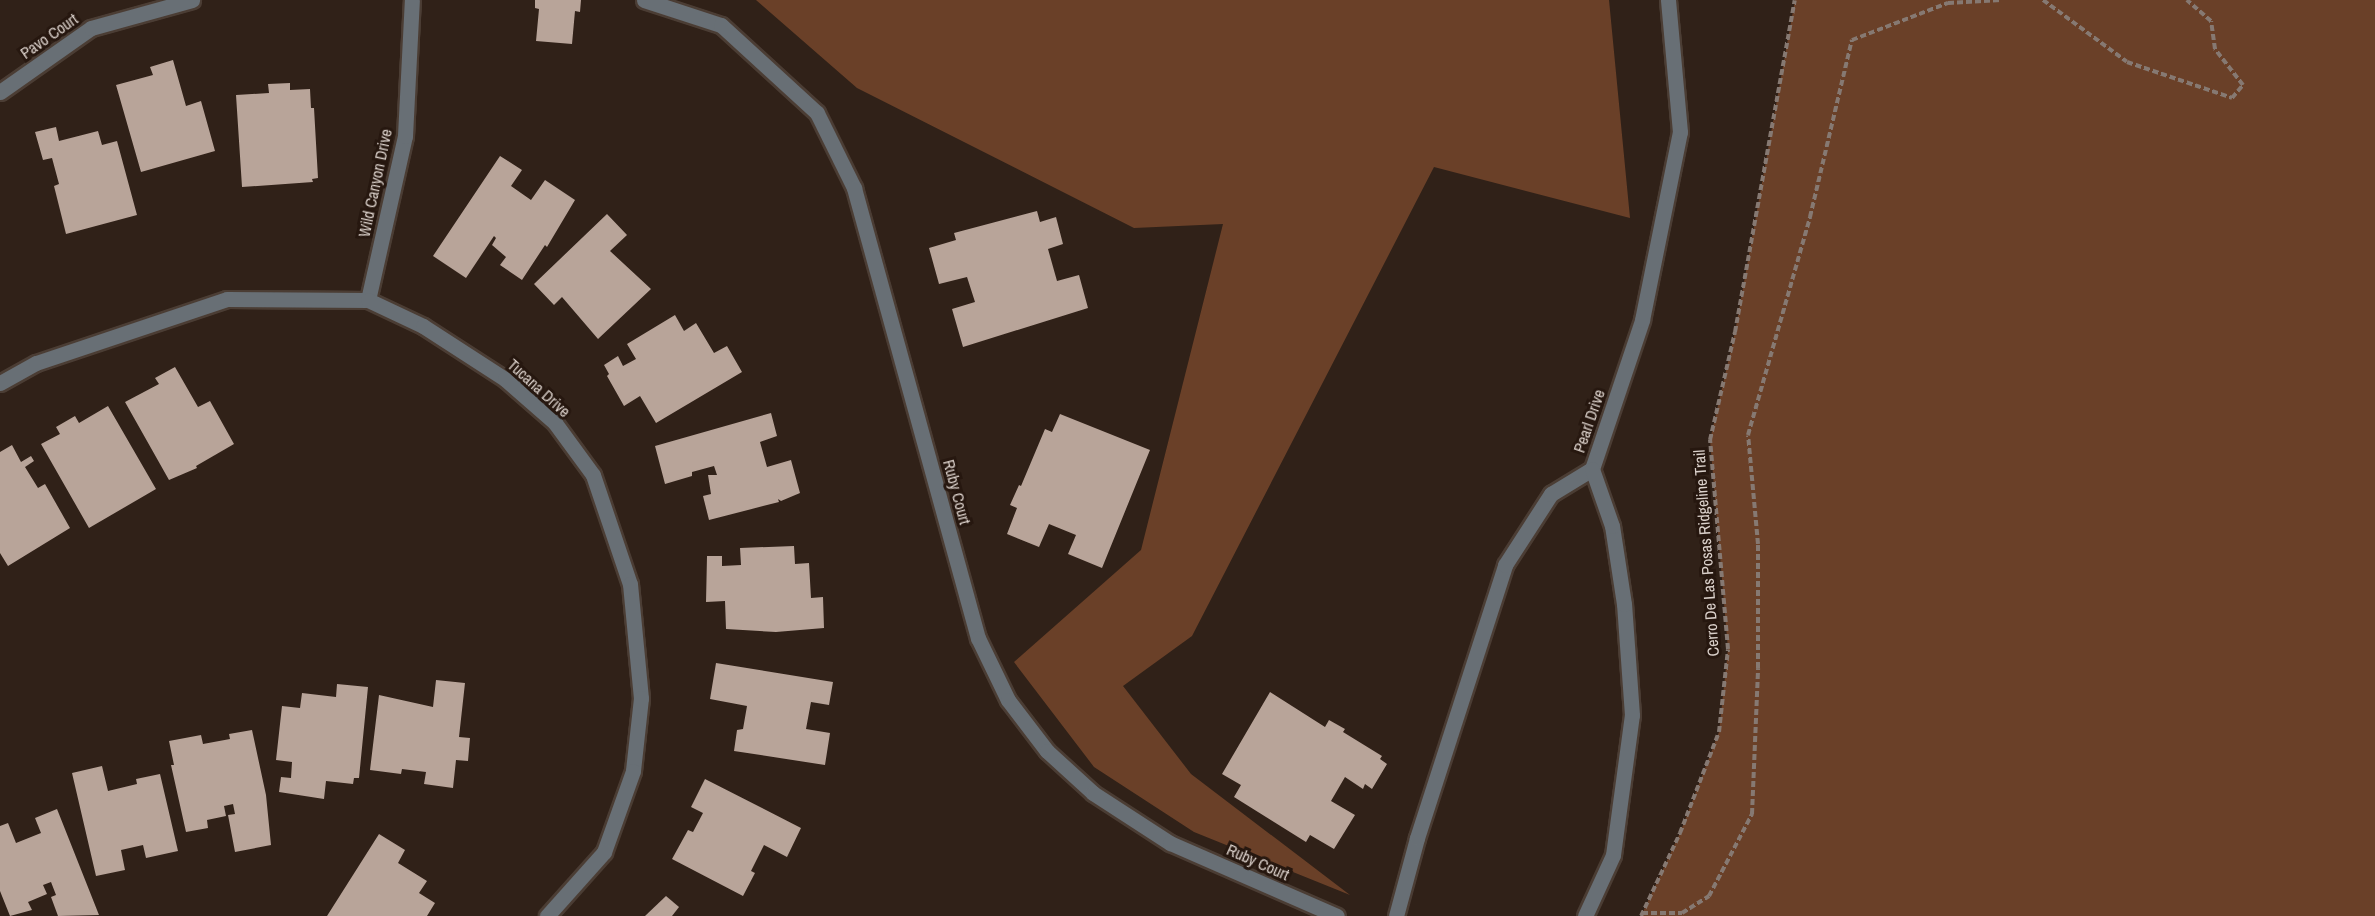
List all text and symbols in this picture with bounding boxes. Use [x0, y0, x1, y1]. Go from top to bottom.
street label: Pavo Court [17, 9, 81, 63]
street label: Wild Canyon Drive [354, 127, 396, 239]
street label: Tucana Drive [504, 355, 574, 421]
street label: Pearl Drive [1569, 387, 1609, 455]
street label: Cerro De Las Posas Ridgeline Trail [1689, 449, 1723, 657]
street label: Ruby Court [939, 457, 975, 527]
street label: Ruby Court [1224, 840, 1292, 884]

